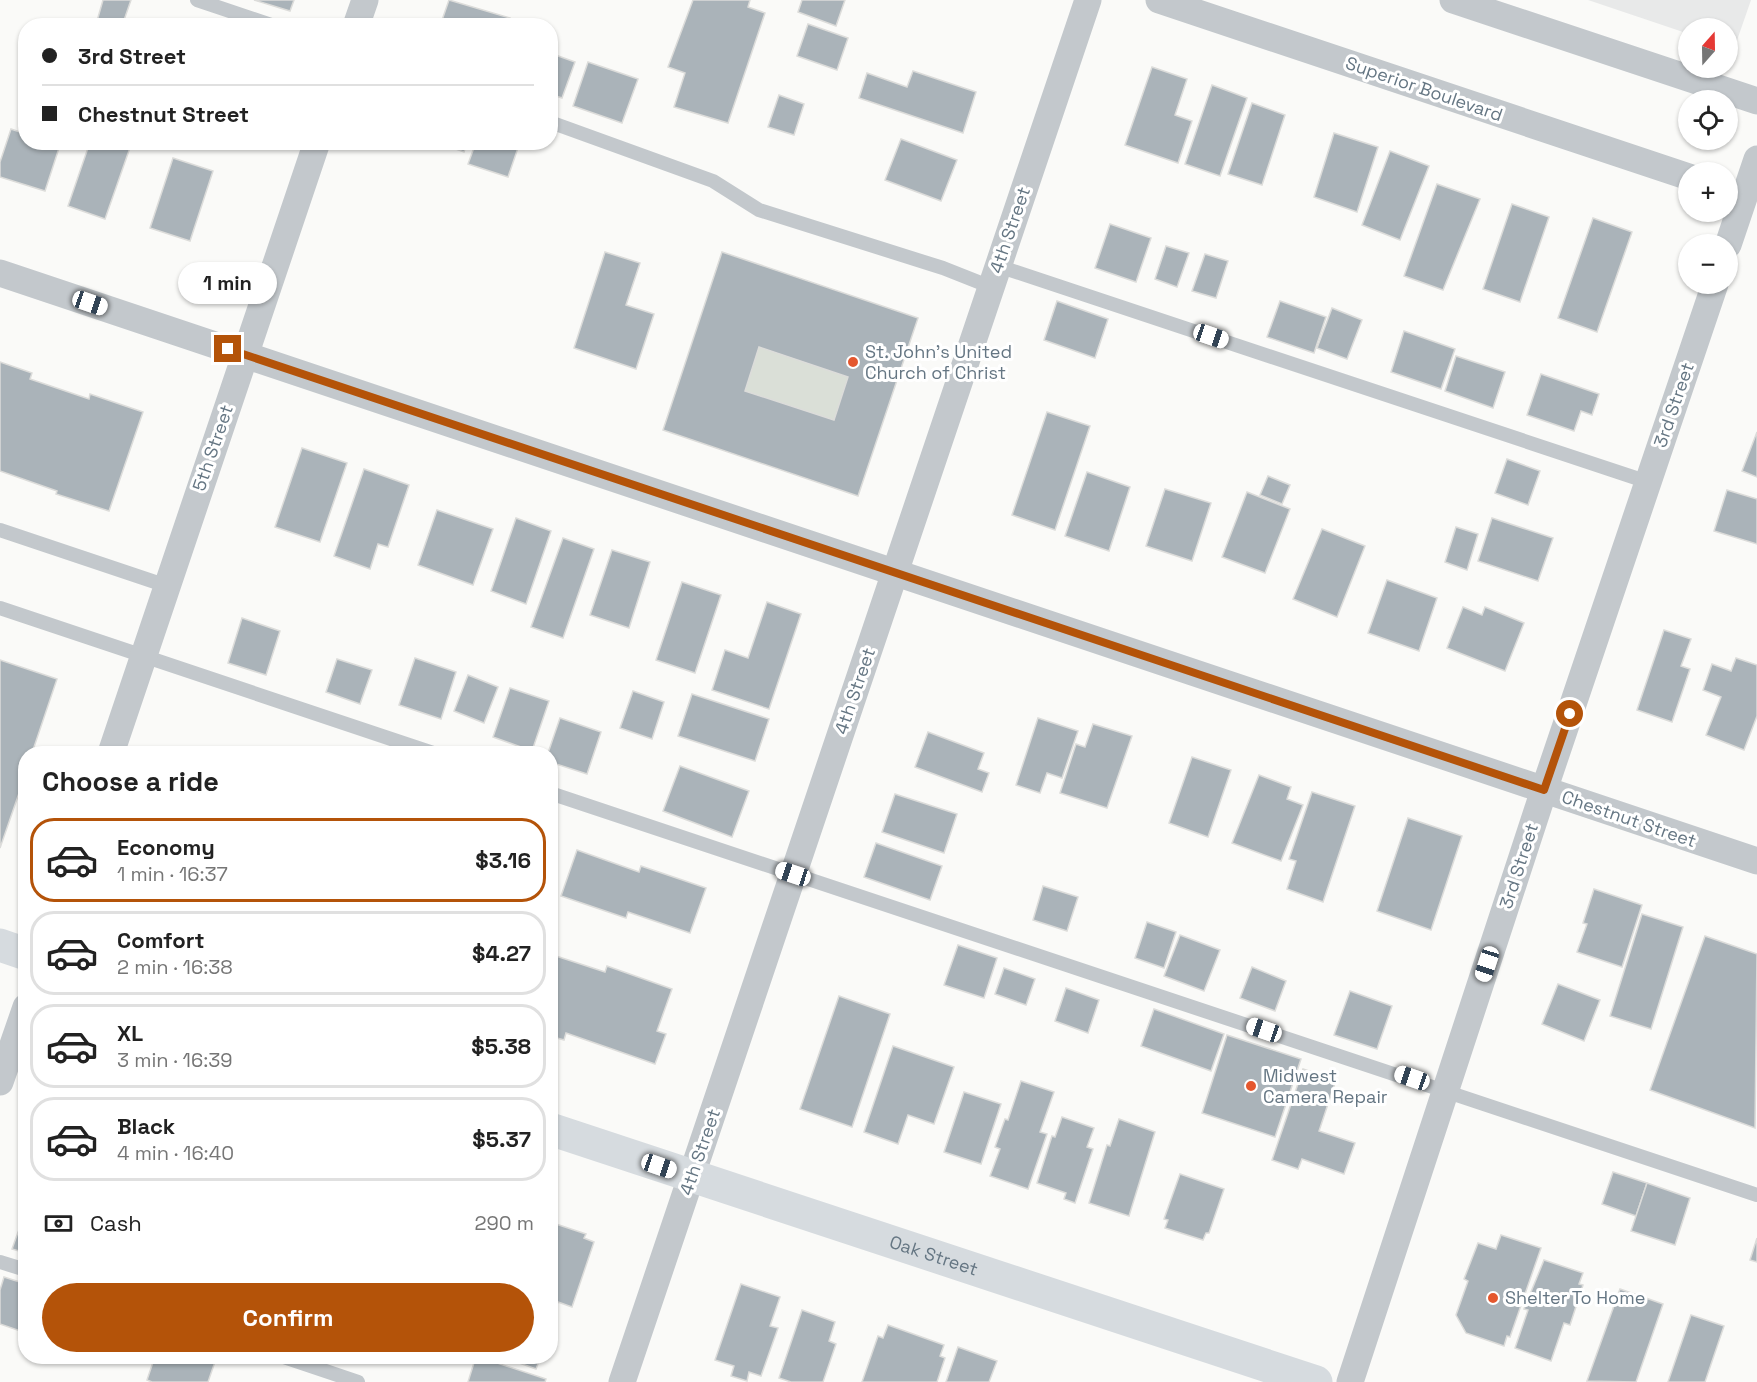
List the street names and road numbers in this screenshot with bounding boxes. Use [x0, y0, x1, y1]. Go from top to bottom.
street label: Superior Boulevard [1343, 51, 1506, 126]
street label: 4th Street [984, 183, 1035, 276]
street label: 3rd Street [1648, 359, 1699, 450]
street label: 5th Street [187, 402, 238, 494]
street label: 4th Street [829, 644, 880, 737]
street label: Chestnut Street [1559, 785, 1699, 852]
street label: 3rd Street [1494, 820, 1543, 912]
street label: 4th Street [674, 1105, 725, 1198]
street label: Oak Street [887, 1230, 981, 1281]

